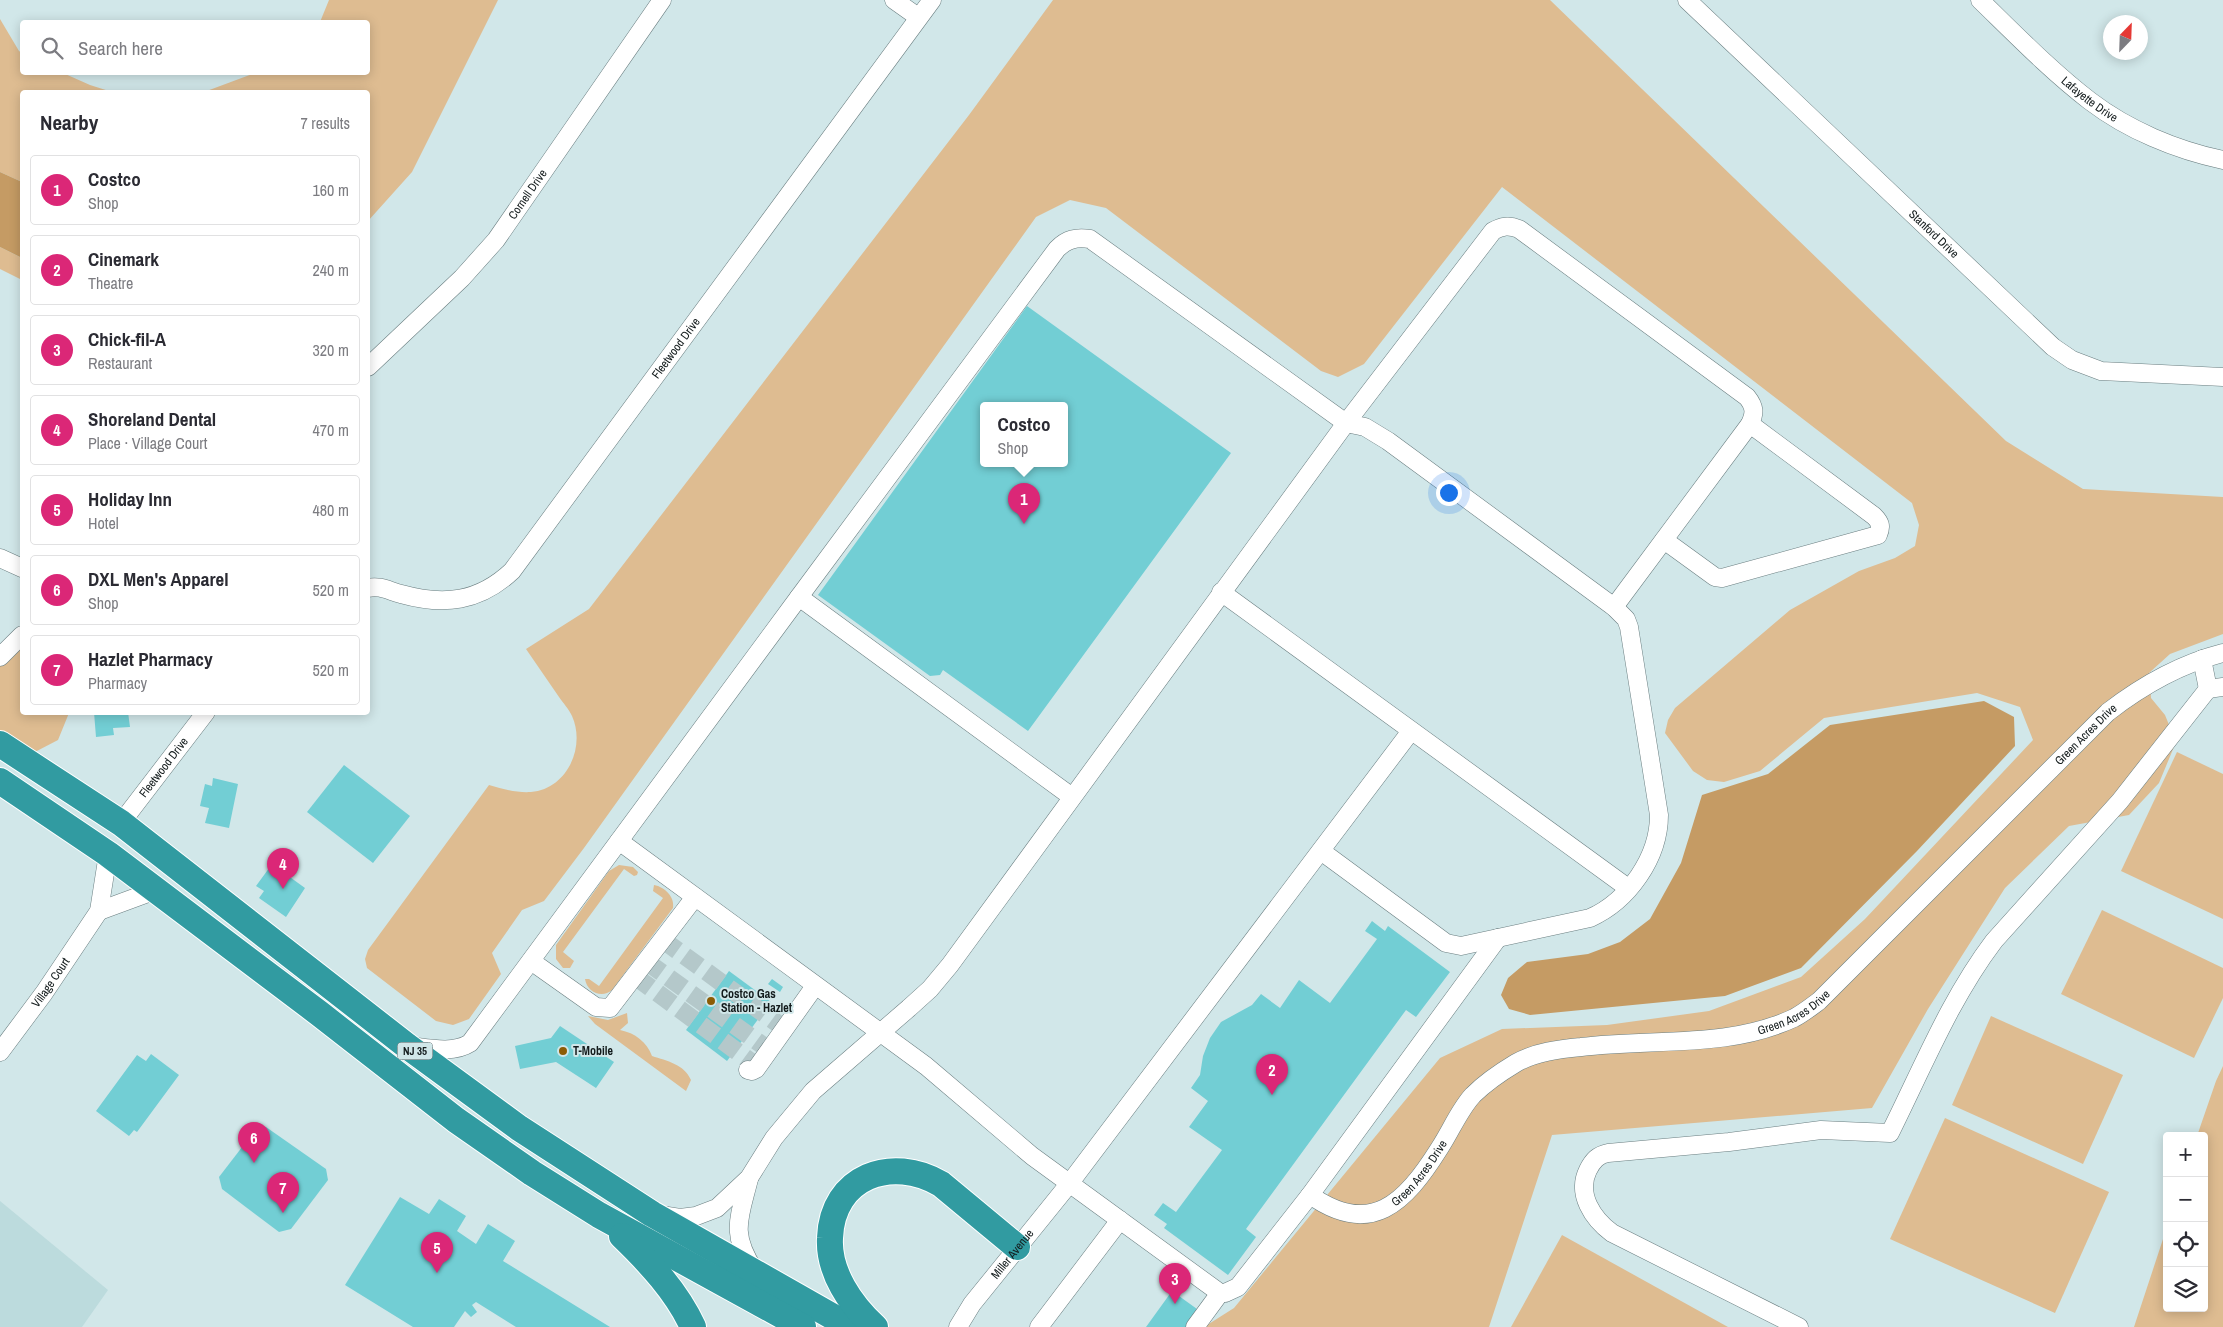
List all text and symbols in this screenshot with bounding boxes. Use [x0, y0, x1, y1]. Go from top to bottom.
north arrow [2103, 15, 2148, 60]
search box [20, 20, 370, 75]
icon: search [38, 34, 66, 62]
text: Search here [78, 35, 163, 61]
street label: Lafayette Drive [2058, 73, 2121, 126]
text: Nearby [40, 108, 98, 137]
text: 7 results [300, 112, 350, 134]
text: Costco [88, 166, 141, 192]
street label: Cornell Drive [505, 166, 551, 223]
text: 1 [53, 179, 61, 201]
text: 160 m [313, 179, 349, 201]
text: Shop [88, 192, 119, 214]
street label: Stanford Drive [1905, 206, 1962, 262]
text: Cinemark [88, 246, 159, 272]
text: 2 [53, 259, 61, 281]
text: 240 m [313, 259, 349, 281]
text: Theatre [88, 272, 133, 294]
street label: Fleetwood Drive [648, 314, 704, 382]
text: Chick-fil-A [88, 326, 166, 352]
text: 3 [53, 339, 61, 361]
text: 320 m [313, 339, 349, 361]
text: Restaurant [88, 352, 152, 374]
popup [980, 402, 1068, 467]
text: Shoreland Dental [88, 406, 216, 432]
text: Costco [998, 411, 1050, 437]
text: 4 [53, 419, 61, 441]
text: 470 m [313, 419, 349, 441]
text: Place · Village Court [88, 432, 207, 454]
text: Shop [998, 437, 1028, 459]
your location [1436, 480, 1462, 506]
pin: 1 [1008, 483, 1040, 524]
text: Holiday Inn [88, 486, 172, 512]
text: 5 [53, 499, 61, 521]
text: 480 m [313, 499, 349, 521]
text: Hotel [88, 512, 119, 534]
text: DXL Men's Apparel [88, 566, 229, 592]
text: 6 [53, 579, 61, 601]
text: 520 m [313, 579, 349, 601]
text: Shop [88, 592, 119, 614]
text: Hazlet Pharmacy [88, 646, 213, 672]
text: 7 [53, 659, 61, 681]
text: 520 m [313, 659, 349, 681]
text: Pharmacy [88, 672, 147, 694]
street label: Green Acres Drive [2051, 700, 2120, 769]
street label: Fleetwood Drive [135, 734, 192, 801]
pin: 4 [267, 848, 299, 889]
street label: Village Court [28, 954, 74, 1011]
place label: Costco Gas Station - Hazlet [721, 986, 793, 1016]
street label: Green Acres Drive [1756, 986, 1834, 1039]
marker: Costco Gas Station - Hazlet [705, 995, 717, 1007]
road number: NJ 35 [398, 1042, 432, 1060]
place label: T-Mobile [573, 1043, 613, 1059]
marker: T-Mobile [557, 1045, 569, 1057]
pin: 2 [1256, 1054, 1288, 1095]
pin: 6 [238, 1122, 270, 1163]
map controls [2163, 1132, 2208, 1312]
button: + [2163, 1132, 2208, 1177]
street label: Green Acres Drive [1388, 1137, 1451, 1210]
pin: 7 [267, 1172, 299, 1213]
button: − [2163, 1177, 2208, 1222]
button: locate [2163, 1222, 2208, 1267]
street label: Miller Avenue [987, 1226, 1037, 1282]
pin: 5 [421, 1232, 453, 1273]
pin: 3 [1159, 1263, 1191, 1304]
button: layers [2163, 1267, 2208, 1312]

